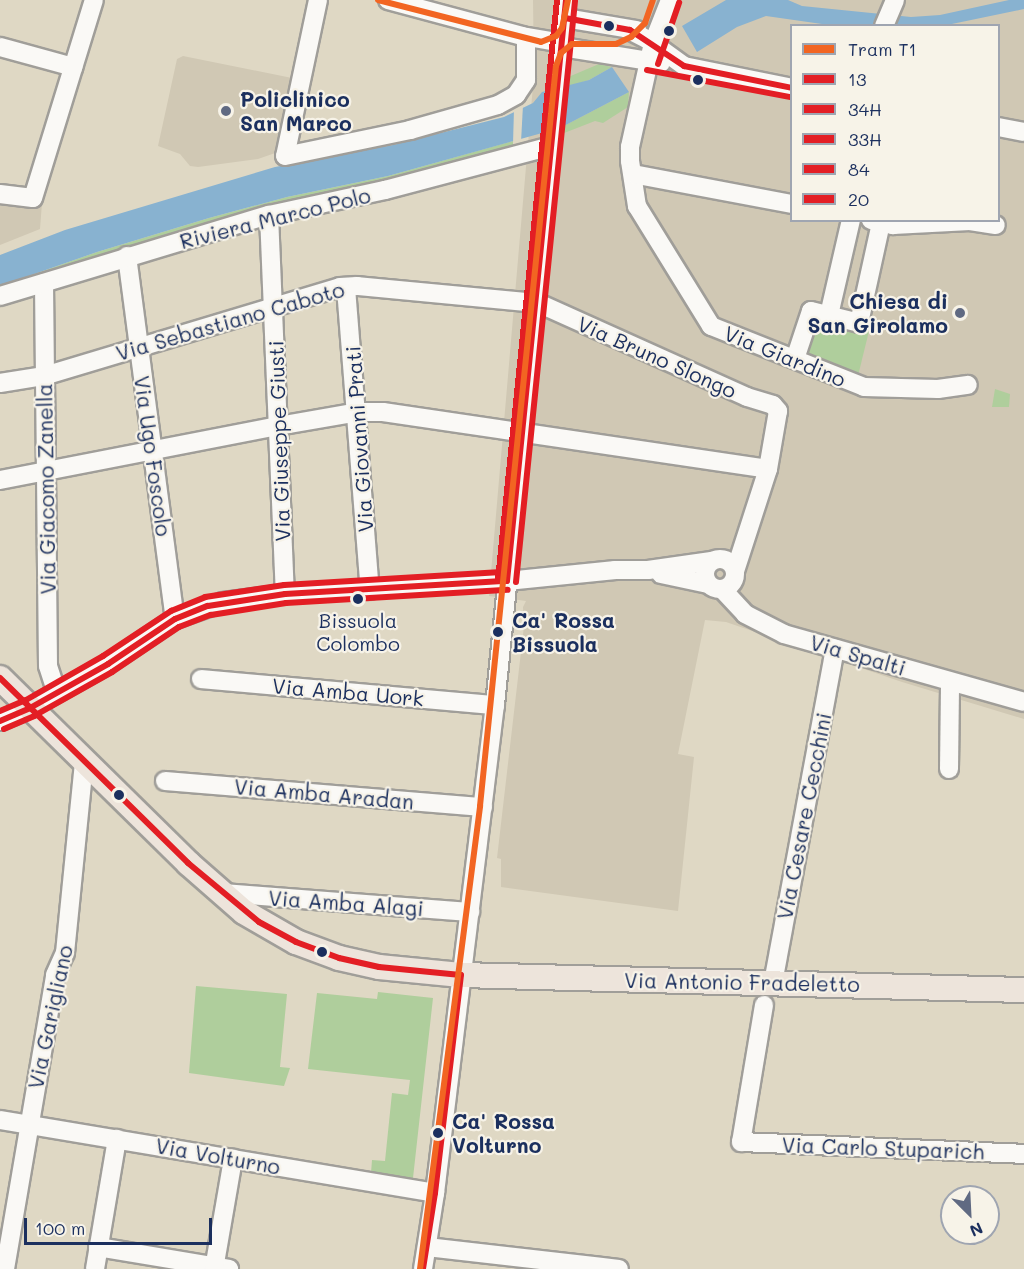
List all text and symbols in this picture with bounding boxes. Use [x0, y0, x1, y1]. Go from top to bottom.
unlabelled marker [603, 20, 615, 32]
legend [790, 24, 1000, 222]
unlabelled marker [663, 25, 675, 37]
text: Tram T1 [848, 37, 916, 61]
text: 13 [848, 67, 867, 91]
unlabelled marker [692, 74, 704, 86]
place label: Policlinico San Marco [240, 86, 352, 136]
text: 34H [848, 97, 882, 121]
marker: Policlinico San Marco [217, 102, 235, 120]
text: 33H [848, 127, 882, 151]
text: 84 [848, 157, 869, 181]
street label: Riviera Marco Polo [177, 182, 373, 254]
text: 20 [848, 187, 869, 211]
street label: Via Sebastiano Caboto [113, 276, 347, 366]
place label: Chiesa di San Girolamo [807, 288, 948, 338]
marker: Chiesa di San Girolamo [953, 306, 967, 320]
street label: Via Bruno Slongo [574, 311, 740, 403]
street label: Via Giardino [720, 320, 850, 392]
street label: Via Giuseppe Giusti [263, 340, 295, 542]
street label: Via Giovanni Prati [340, 345, 378, 533]
street label: Via Ugo Foscolo [129, 374, 177, 538]
street label: Via Giacomo Zanella [32, 383, 60, 595]
marker: Bissuola Colombo [352, 593, 364, 605]
place label: Ca' Rossa Bissuola [512, 607, 615, 657]
place label: Bissuola Colombo [316, 608, 400, 655]
marker: Ca' Rossa Bissuola [489, 623, 507, 641]
street label: Via Spalti [807, 629, 909, 681]
street label: Via Amba Uork [271, 673, 425, 711]
street label: Via Cesare Cecchini [772, 710, 836, 922]
street label: Via Amba Aradan [233, 774, 415, 814]
unlabelled marker [113, 789, 125, 801]
street label: Via Amba Alagi [267, 885, 425, 921]
street label: Via Garigliano [22, 943, 78, 1091]
unlabelled marker [316, 946, 328, 958]
street label: Via Antonio Fradeletto [624, 967, 860, 997]
place label: Ca' Rossa Volturno [452, 1108, 555, 1158]
marker: Ca' Rossa Volturno [429, 1124, 447, 1142]
street label: Via Carlo Stuparich [781, 1132, 985, 1164]
street label: Via Volturno [154, 1133, 282, 1179]
north arrow [940, 1185, 1000, 1245]
scale bar [27, 1206, 214, 1244]
text: 100 m [35, 1216, 85, 1240]
text: N [967, 1218, 987, 1242]

